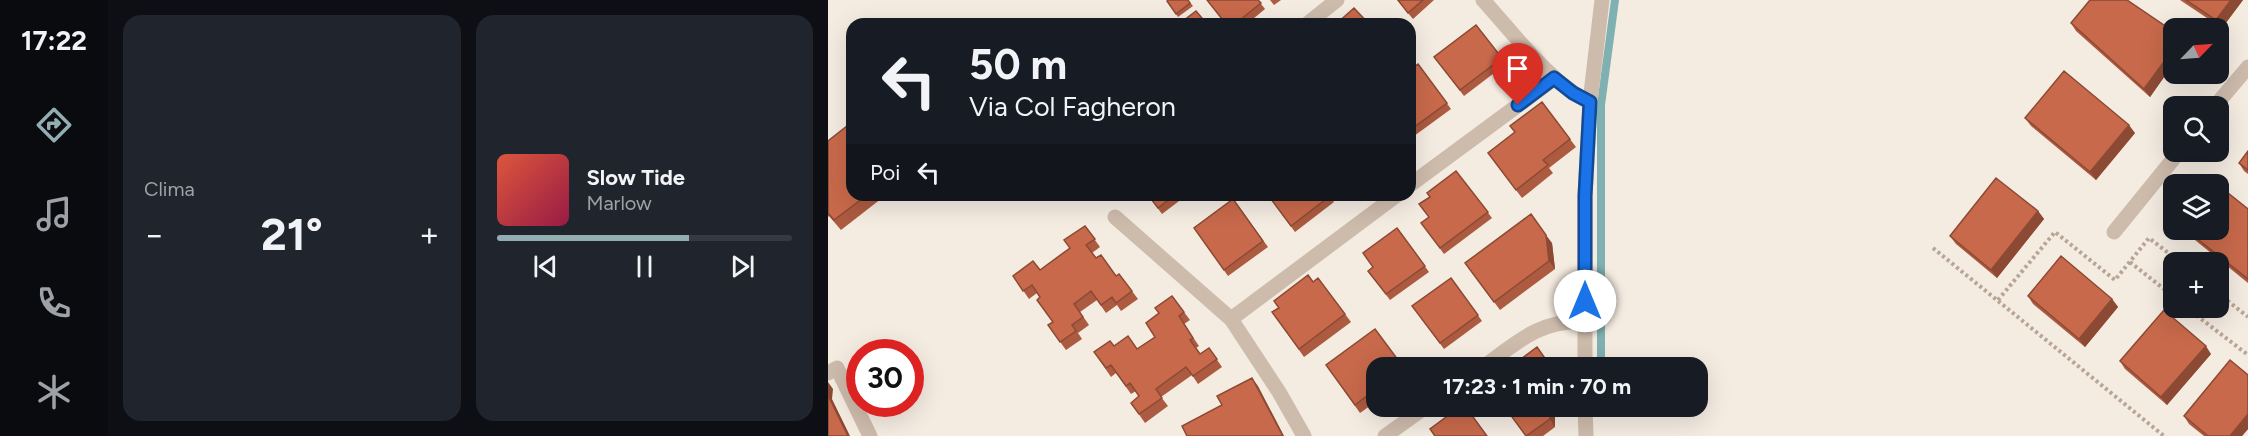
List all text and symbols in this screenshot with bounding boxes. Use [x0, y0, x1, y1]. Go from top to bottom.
north arrow [2163, 18, 2229, 84]
map controls [2163, 18, 2229, 318]
text: 17:22 [21, 24, 87, 57]
text: 50 m [969, 39, 1067, 90]
icon: left [870, 42, 948, 120]
pin [1492, 43, 1543, 105]
icon: arrive [1501, 52, 1534, 85]
text: Via Col Fagheron [969, 90, 1176, 123]
button: search [2163, 96, 2229, 162]
icon: directions [33, 104, 75, 146]
icon: left [912, 156, 945, 189]
text: Poi [870, 159, 900, 186]
text: Slow Tide [587, 164, 685, 191]
button: layers [2163, 174, 2229, 240]
text: Clima [144, 177, 195, 201]
text: Marlow [587, 191, 652, 215]
icon: music [33, 193, 75, 235]
text: 21° [261, 207, 323, 261]
text: − [144, 215, 165, 254]
text: + [419, 215, 440, 254]
icon: previous [529, 250, 562, 283]
icon: pause [628, 250, 661, 283]
icon: next [726, 250, 759, 283]
button: + [2163, 252, 2229, 318]
position arrow [1553, 269, 1617, 333]
icon: phone [33, 282, 75, 324]
speed limit sign: 30 [846, 339, 924, 417]
icon: climate [33, 371, 75, 413]
text: 17:23 · 1 min · 70 m [1443, 373, 1631, 400]

